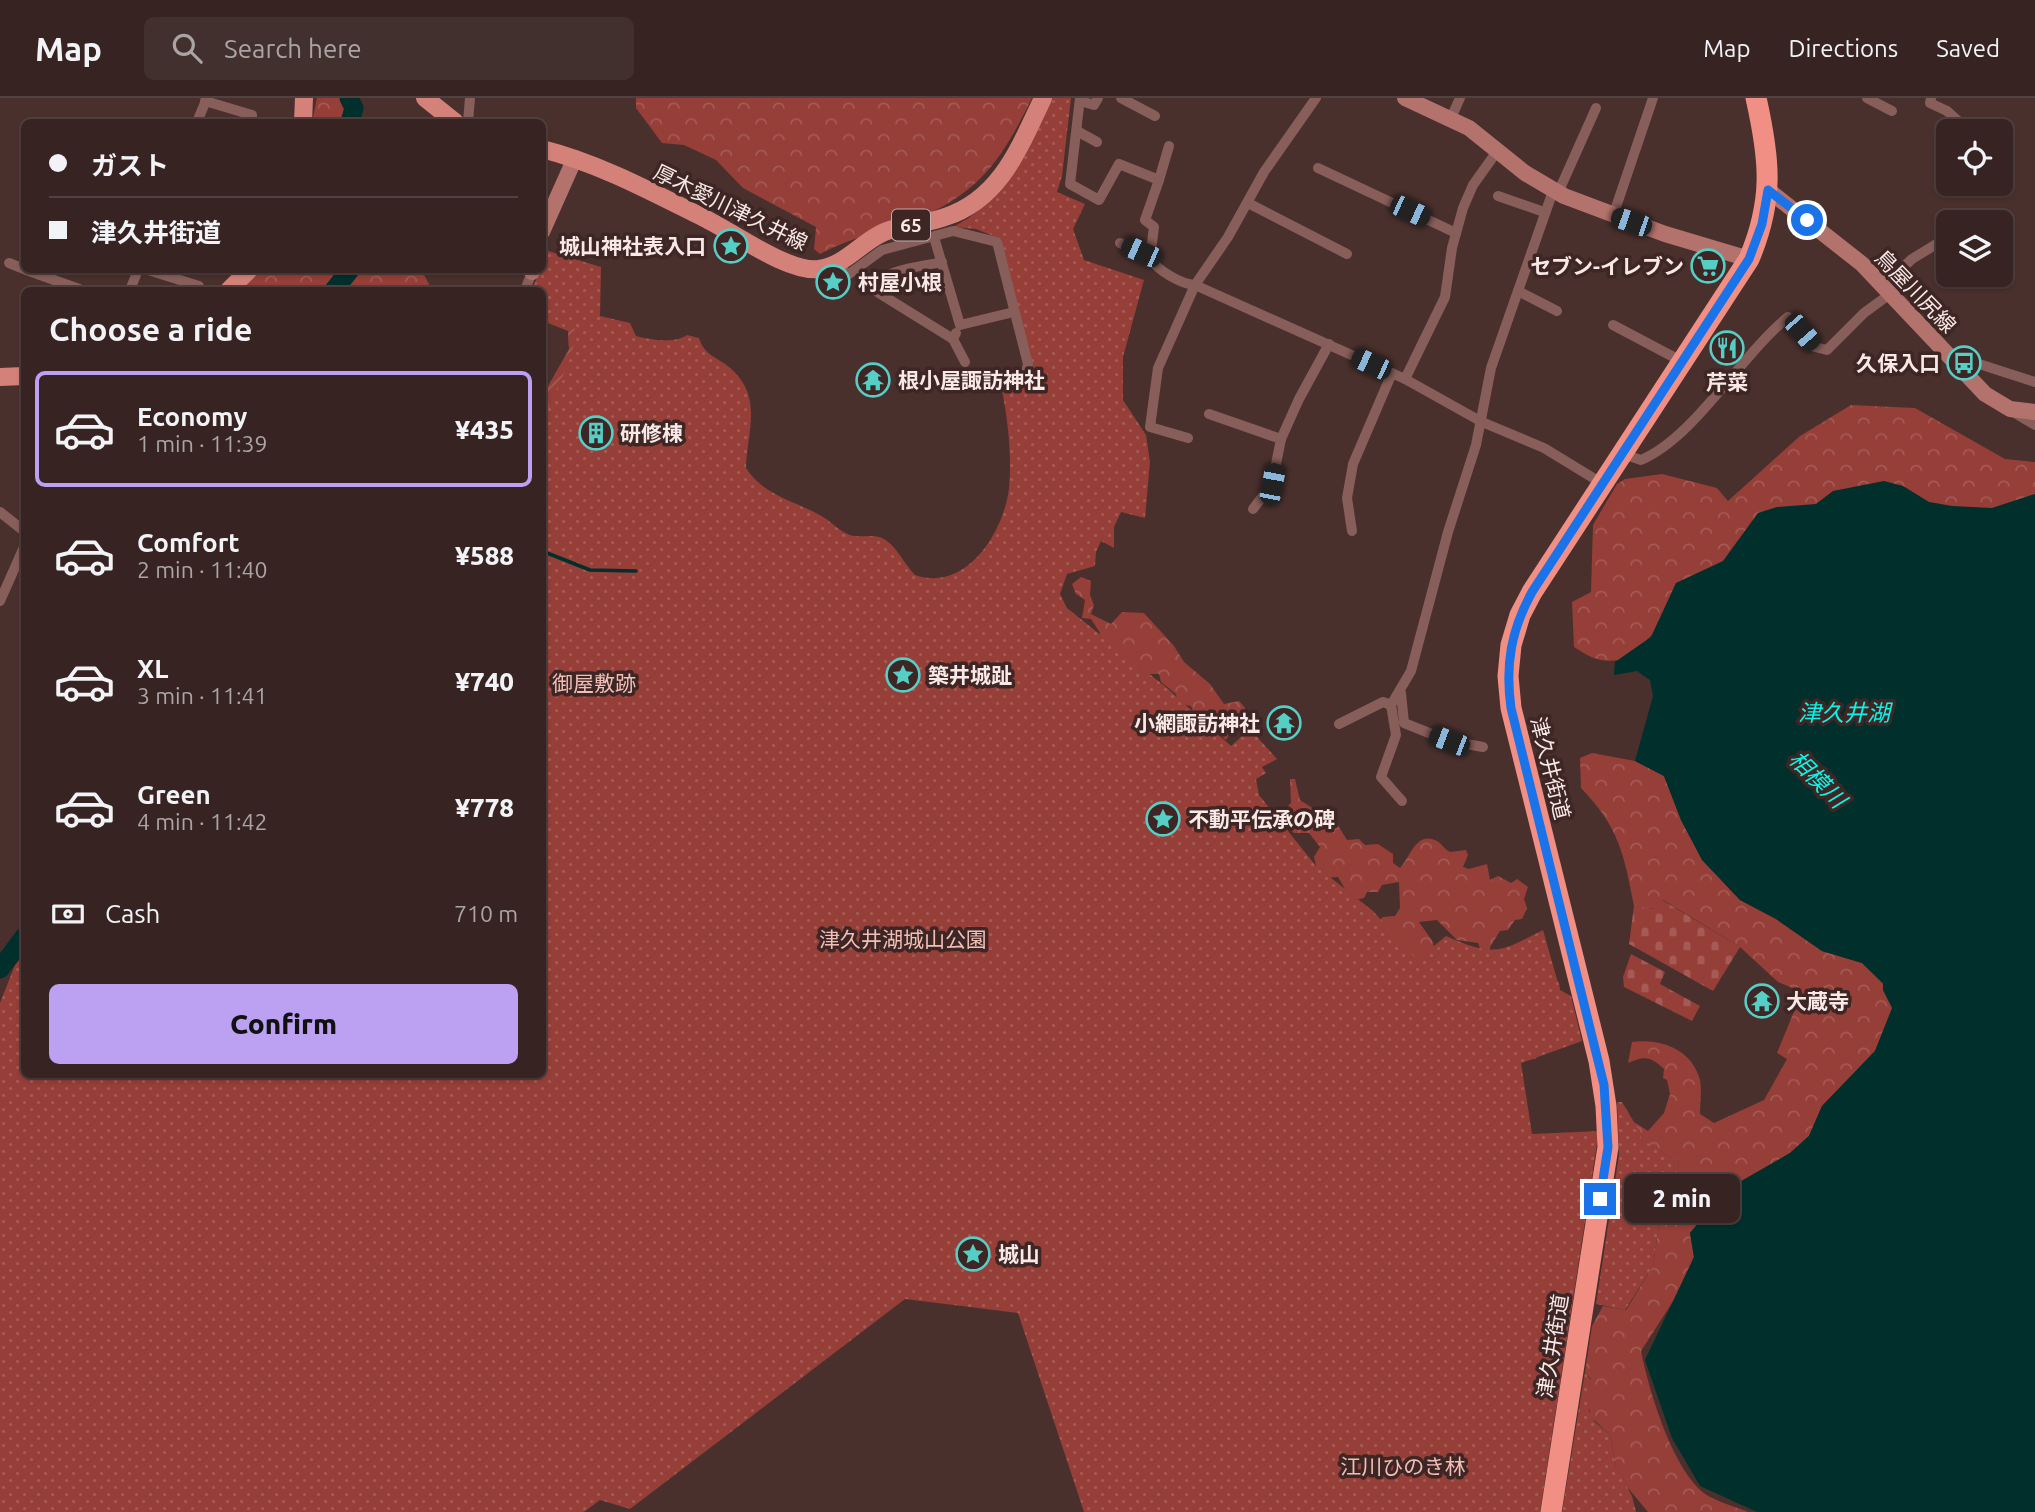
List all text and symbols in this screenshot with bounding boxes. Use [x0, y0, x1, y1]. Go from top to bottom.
search box [144, 17, 634, 80]
icon: search [168, 29, 206, 67]
text: Map [35, 30, 102, 67]
text: Search here [224, 34, 362, 63]
text: Map [1703, 35, 1750, 62]
text: Directions [1788, 35, 1898, 62]
text: Saved [1936, 35, 2000, 62]
map controls [1936, 119, 2013, 287]
button: locate [1936, 119, 2013, 196]
text: ガスト [91, 151, 169, 180]
street label: 厚木愛川津久井線 [650, 159, 812, 255]
car [1387, 193, 1434, 229]
route start [1791, 204, 1823, 236]
car [1608, 205, 1655, 239]
road number: 65 [892, 209, 930, 240]
button: layers [1936, 210, 2013, 287]
text: 津久井街道 [91, 218, 221, 247]
place icon: 城山神社表入口 [712, 227, 750, 265]
place label: 城山神社表入口 [559, 234, 706, 258]
car [1118, 234, 1165, 270]
street label: 鳥屋川尻線 [1871, 245, 1961, 337]
supermarket icon: セブン-イレブン [1689, 247, 1727, 285]
place label: セブン-イレブン [1530, 254, 1684, 278]
place icon: 村屋小根 [814, 263, 852, 301]
place label: 村屋小根 [858, 270, 942, 294]
car [1781, 309, 1824, 355]
text: Choose a ride [49, 311, 252, 347]
restaurant icon: 芹菜 [1708, 329, 1746, 367]
bus stop icon: 久保入口 [1945, 344, 1983, 382]
car [1348, 346, 1395, 382]
place label: 久保入口 [1856, 351, 1940, 375]
temple icon: 根小屋諏訪神社 [854, 361, 892, 399]
place label: 根小屋諏訪神社 [898, 368, 1045, 392]
place label: 芹菜 [1706, 370, 1748, 394]
icon: car [53, 398, 116, 461]
text: Economy [137, 402, 247, 431]
building icon: 研修棟 [577, 414, 615, 452]
text: ¥435 [455, 415, 514, 444]
place label: 研修棟 [620, 421, 683, 445]
text: 1 min · 11:39 [137, 431, 268, 456]
car [1258, 461, 1287, 507]
icon: car [53, 524, 116, 587]
text: Comfort [137, 528, 240, 557]
text: ¥588 [455, 541, 514, 570]
text: 2 min · 11:40 [137, 557, 268, 582]
icon: car [53, 650, 116, 713]
text: XL [137, 654, 168, 683]
place icon: 築井城趾 [884, 656, 922, 694]
place label: 築井城趾 [928, 663, 1012, 687]
text: ¥740 [455, 667, 514, 696]
park label: 御屋敷跡 [552, 671, 636, 695]
text: 3 min · 11:41 [137, 683, 268, 708]
water label: 津久井湖 [1798, 700, 1893, 725]
temple icon: 小網諏訪神社 [1265, 704, 1303, 742]
place label: 小網諏訪神社 [1134, 711, 1260, 735]
street label: 津久井街道 [1527, 714, 1575, 822]
car [1426, 724, 1473, 758]
water label: 相模川 [1785, 746, 1853, 814]
icon: car [53, 776, 116, 839]
text: Green [137, 780, 211, 809]
text: ¥778 [455, 793, 514, 822]
place icon: 不動平伝承の碑 [1144, 800, 1182, 838]
place label: 不動平伝承の碑 [1188, 807, 1335, 831]
text: 4 min · 11:42 [137, 809, 268, 834]
icon: cash [49, 895, 87, 933]
text: Cash [105, 899, 160, 928]
text: 710 m [454, 901, 518, 926]
park label: 津久井湖城山公園 [819, 927, 987, 951]
temple icon: 大蔵寺 [1743, 982, 1781, 1020]
button: Confirm [49, 984, 518, 1064]
place label: 大蔵寺 [1786, 989, 1849, 1013]
callout: 2 min [1624, 1174, 1740, 1224]
route end [1584, 1183, 1616, 1215]
text: 2 min [1653, 1186, 1711, 1211]
place icon: 城山 [954, 1235, 992, 1273]
place label: 城山 [998, 1242, 1040, 1266]
street label: 津久井街道 [1532, 1292, 1572, 1400]
park label: 江川ひのき林 [1340, 1454, 1466, 1478]

